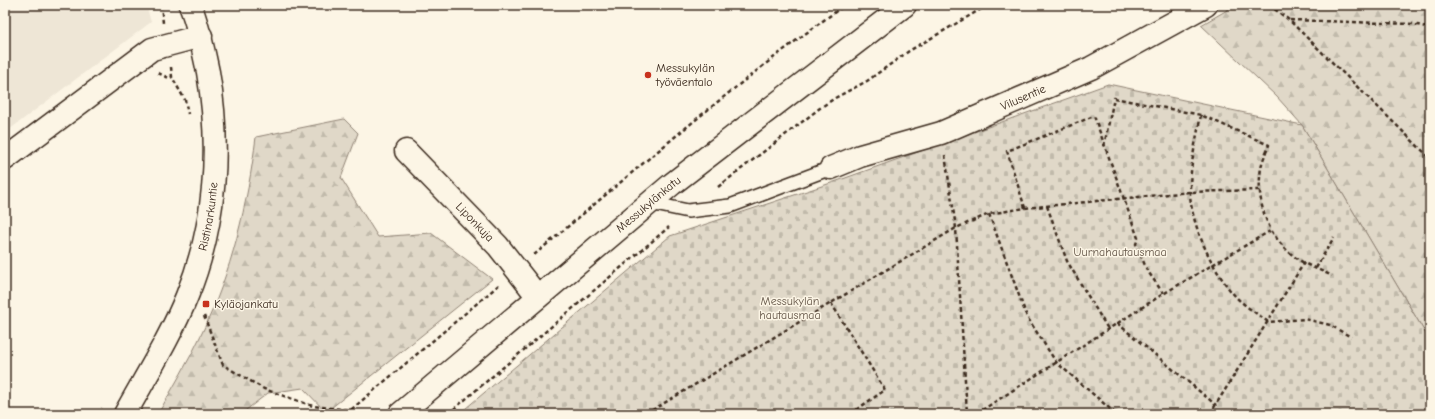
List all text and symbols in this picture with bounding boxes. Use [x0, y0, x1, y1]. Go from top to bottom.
place label: Messukylän työväentalo [655, 61, 715, 89]
marker: Messukylän työväentalo [643, 70, 653, 80]
street label: Vilusentie [998, 82, 1048, 113]
street label: Messukylänkatu [613, 173, 683, 235]
street label: Ristinarkuntie [195, 182, 221, 252]
street label: Liponkuja [453, 200, 497, 245]
park label: Uurnahautausmaa [1073, 245, 1167, 259]
park label: Messukylän hautausmaa [759, 294, 821, 322]
place label: Kyläojankatu [214, 297, 278, 311]
marker: Kyläojankatu [201, 299, 211, 309]

